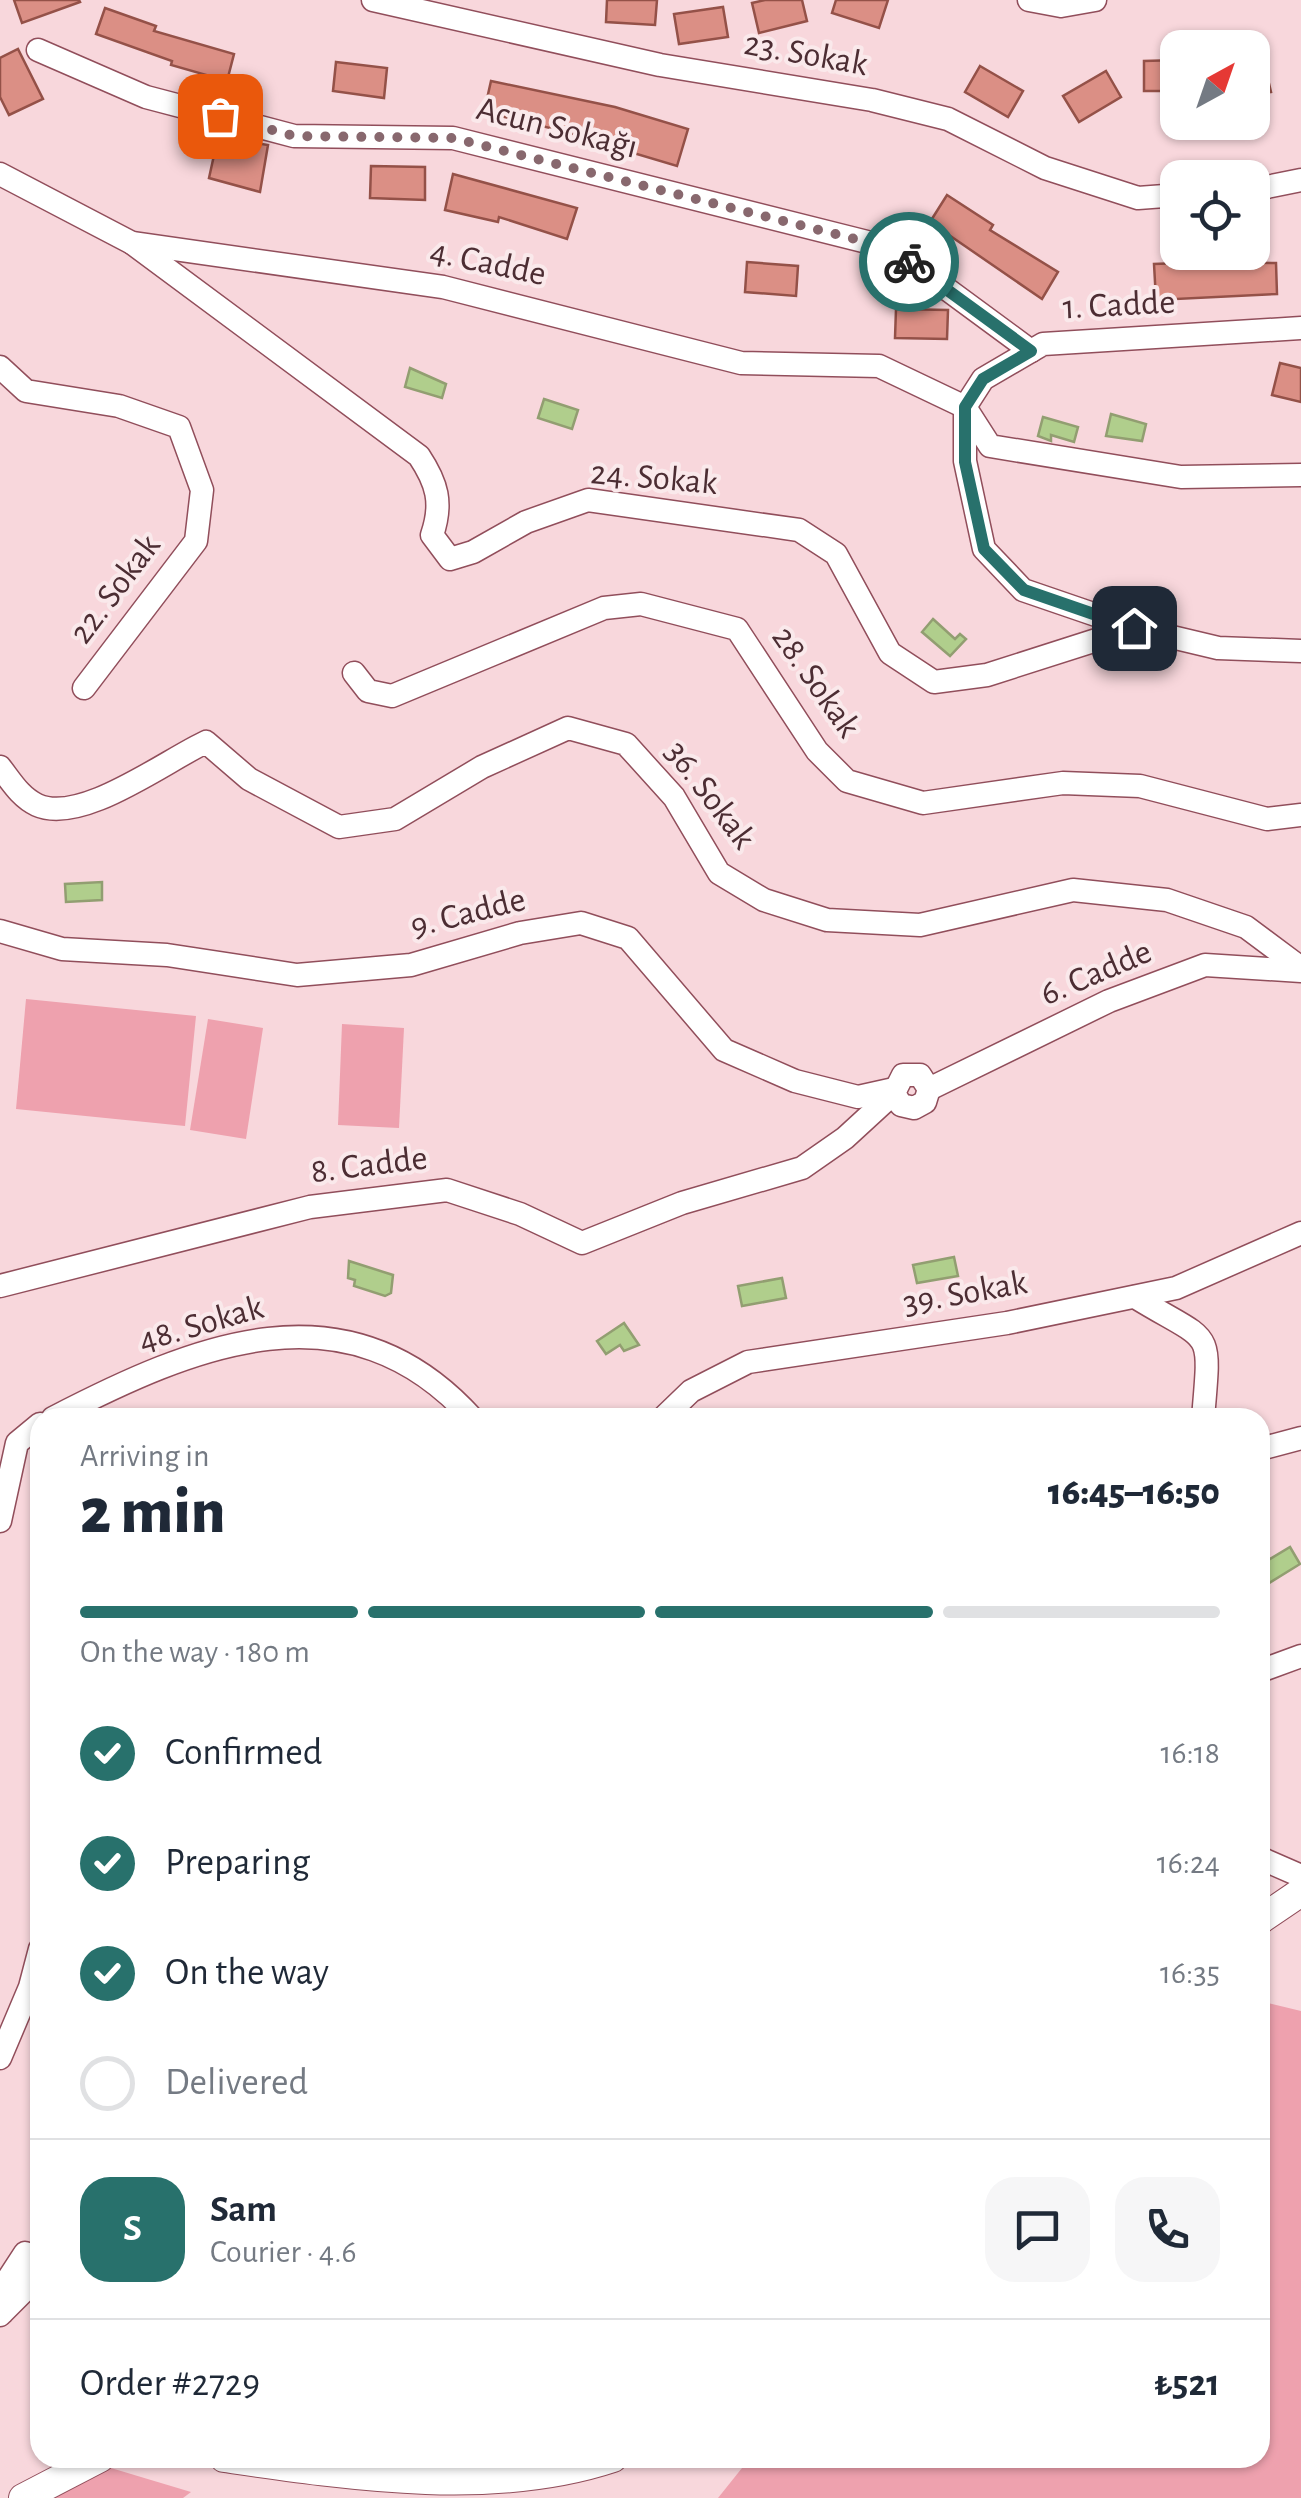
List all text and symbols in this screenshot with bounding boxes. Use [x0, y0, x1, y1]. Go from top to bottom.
street label: 23. Sokak [742, 26, 870, 82]
north arrow [1160, 30, 1270, 140]
map controls [1160, 30, 1270, 270]
pin [178, 74, 263, 159]
icon: bag [193, 89, 248, 144]
street label: Acun Sokağı [473, 91, 641, 165]
button: locate [1160, 160, 1270, 270]
courier [859, 212, 959, 312]
street label: 4. Cadde [427, 234, 549, 292]
icon: bike [882, 235, 937, 290]
street label: 1. Cadde [1062, 285, 1176, 325]
street label: 24. Sokak [589, 455, 719, 501]
street label: 22. Sokak [63, 528, 167, 650]
pin [1092, 586, 1177, 671]
icon: home [1107, 601, 1162, 656]
street label: 28. Sokak [765, 620, 867, 744]
street label: 36. Sokak [658, 735, 762, 855]
street label: 9. Cadde [407, 882, 529, 944]
street label: 6. Cadde [1035, 934, 1157, 1012]
street label: 8. Cadde [309, 1140, 429, 1190]
street label: 39. Sokak [900, 1265, 1030, 1321]
street label: 48. Sokak [135, 1290, 267, 1358]
text: Arriving in [80, 1440, 209, 1472]
text: 16:45–16:50 [1048, 1474, 1220, 1512]
text: 2 min [80, 1480, 226, 1545]
text: On the way · 180 m [80, 1636, 310, 1668]
icon: check [80, 1726, 135, 1781]
text: Confirmed [165, 1734, 322, 1772]
text: 16:18 [1160, 1737, 1220, 1769]
icon: check [80, 1836, 135, 1891]
text: Preparing [165, 1844, 310, 1882]
text: 16:24 [1157, 1847, 1220, 1879]
icon: check [80, 1946, 135, 2001]
text: On the way [165, 1954, 329, 1992]
text: 16:35 [1160, 1957, 1220, 1989]
text: Delivered [165, 2064, 308, 2102]
button: chat [985, 2177, 1090, 2282]
button: phone [1115, 2177, 1220, 2282]
text: Sam [210, 2191, 277, 2229]
text: S [123, 2210, 142, 2248]
text: Courier · 4.6 [210, 2236, 357, 2268]
text: Order #2729 [80, 2365, 260, 2403]
text: ₺521 [1154, 2365, 1220, 2403]

